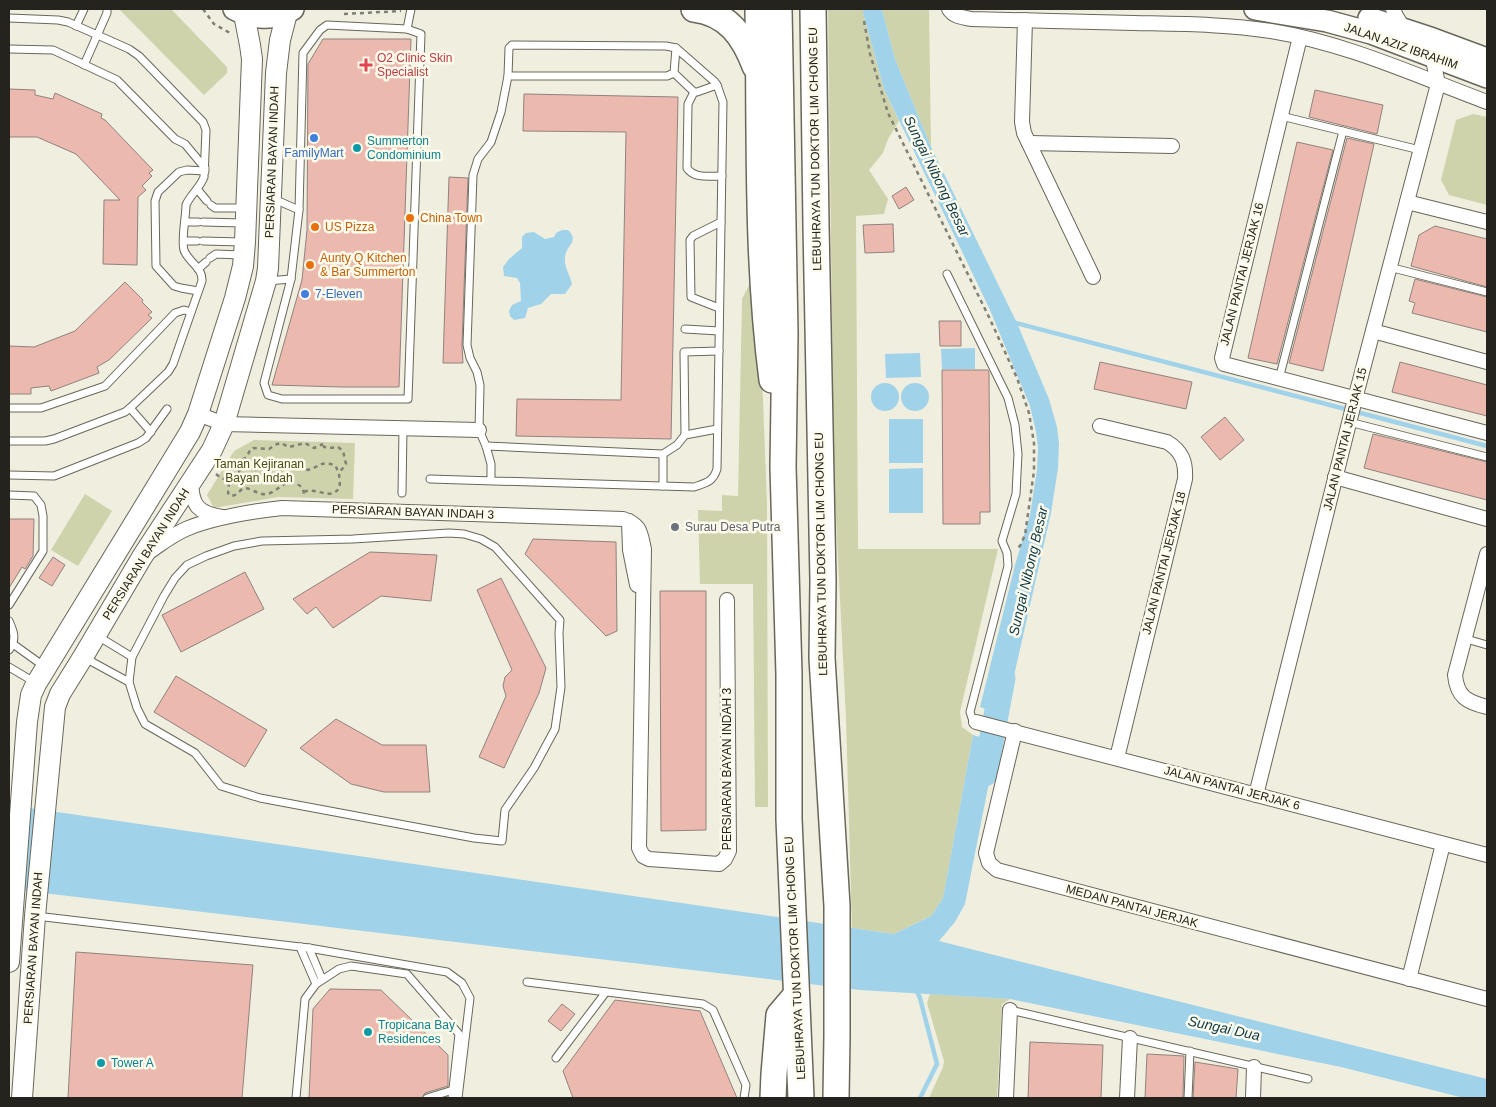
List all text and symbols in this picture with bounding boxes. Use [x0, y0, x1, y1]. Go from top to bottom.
street label: JALAN AZIZ IBRAHIM [1342, 20, 1460, 72]
street label: LEBUHRAYA TUN DOKTOR LIM CHONG EU [806, 27, 824, 271]
place label: O2 Clinic Skin Specialist [377, 51, 452, 79]
marker: O2 Clinic Skin Specialist [359, 58, 373, 72]
street label: PERSIARAN BAYAN INDAH [262, 86, 282, 238]
water label: Sungai Nibong Besar [901, 113, 974, 240]
marker: FamilyMart [308, 132, 320, 144]
place label: Summerton Condominium [367, 134, 441, 162]
marker: Summerton Condominium [351, 142, 363, 154]
place label: FamilyMart [284, 146, 344, 160]
street label: JALAN PANTAI JERJAK 16 [1217, 201, 1267, 347]
place label: China Town [420, 211, 482, 225]
marker: China Town [404, 212, 416, 224]
place label: US Pizza [325, 220, 375, 234]
marker: US Pizza [309, 221, 321, 233]
place label: Aunty Q Kitchen & Bar Summerton [320, 251, 415, 279]
marker: Aunty Q Kitchen & Bar Summerton [304, 259, 316, 271]
place label: 7-Eleven [315, 287, 362, 301]
marker: 7-Eleven [299, 288, 311, 300]
street label: JALAN PANTAI JERJAK 15 [1320, 366, 1370, 512]
street label: LEBUHRAYA TUN DOKTOR LIM CHONG EU [812, 432, 830, 676]
park label: Taman Kejiranan Bayan Indah [214, 457, 304, 485]
street label: PERSIARAN BAYAN INDAH [100, 486, 192, 622]
street label: JALAN PANTAI JERJAK 18 [1139, 490, 1189, 636]
street label: PERSIARAN BAYAN INDAH 3 [332, 502, 495, 522]
water label: Sungai Nibong Besar [1005, 503, 1051, 637]
place label: Surau Desa Putra [685, 520, 781, 534]
marker: Surau Desa Putra [669, 521, 681, 533]
street label: PERSIARAN BAYAN INDAH 3 [720, 688, 734, 850]
street label: JALAN PANTAI JERJAK 6 [1162, 763, 1302, 813]
street label: LEBUHRAYA TUN DOKTOR LIM CHONG EU [782, 836, 808, 1080]
street label: PERSIARAN BAYAN INDAH [21, 872, 45, 1024]
street label: MEDAN PANTAI JERJAK [1064, 882, 1200, 930]
water label: Sungai Dua [1187, 1013, 1262, 1043]
place label: Tropicana Bay Residences [378, 1018, 455, 1046]
marker: Tropicana Bay Residences [362, 1026, 374, 1038]
place label: Tower A [111, 1056, 154, 1070]
marker: Tower A [95, 1057, 107, 1069]

